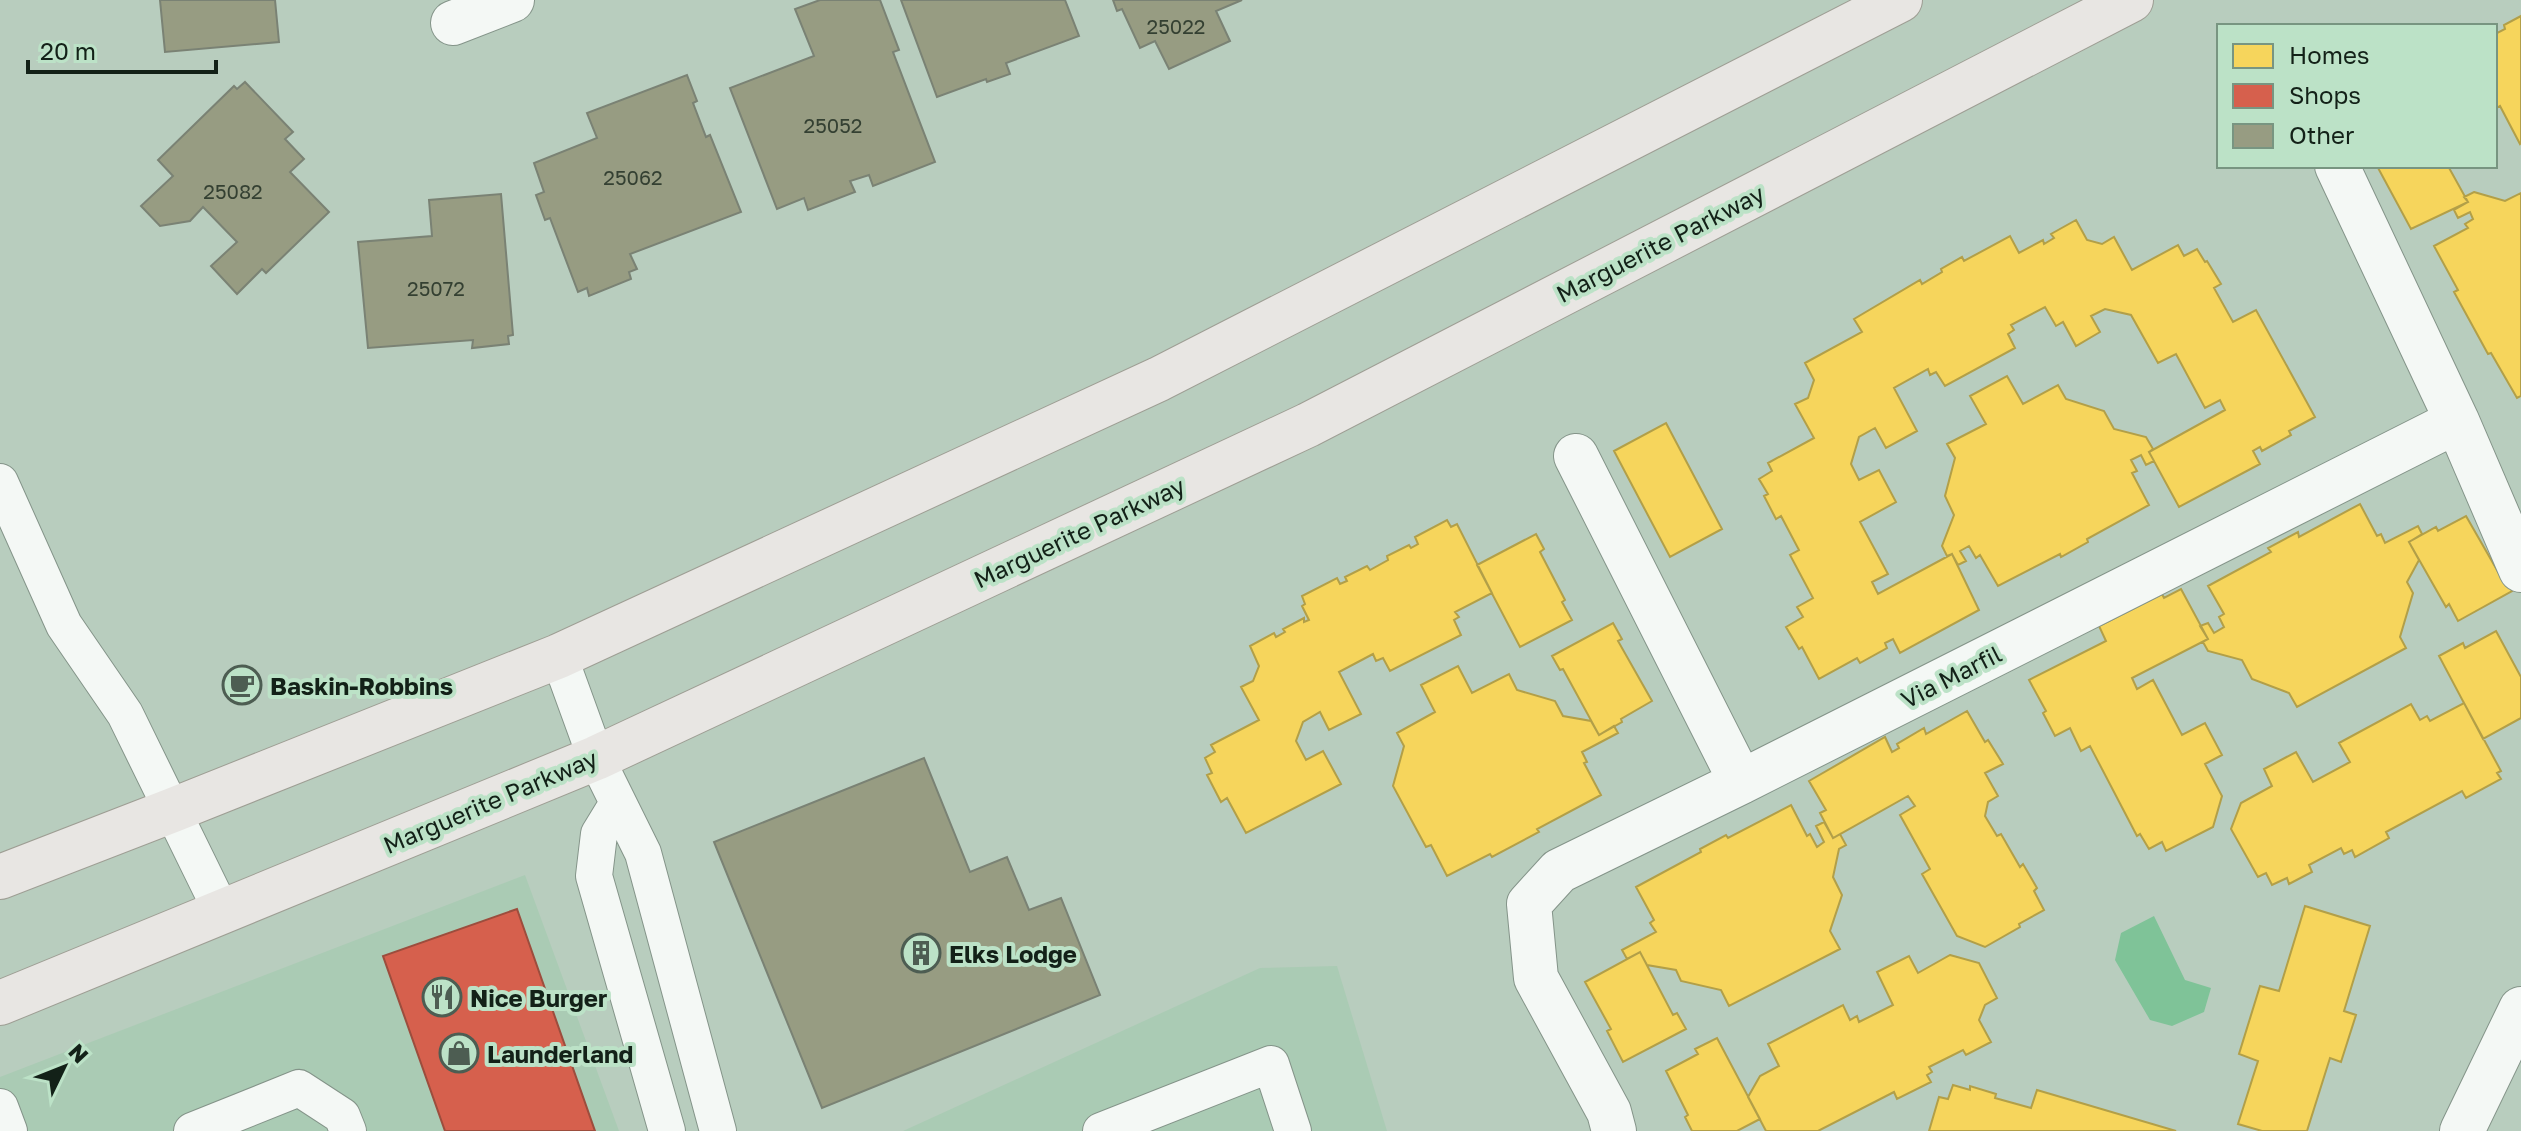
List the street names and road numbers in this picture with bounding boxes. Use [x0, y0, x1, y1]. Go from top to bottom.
street label: Marguerite Parkway [1551, 178, 1769, 308]
street label: Marguerite Parkway [969, 470, 1189, 594]
street label: Via Marfil [1896, 638, 2006, 714]
street label: Marguerite Parkway [379, 743, 601, 859]

